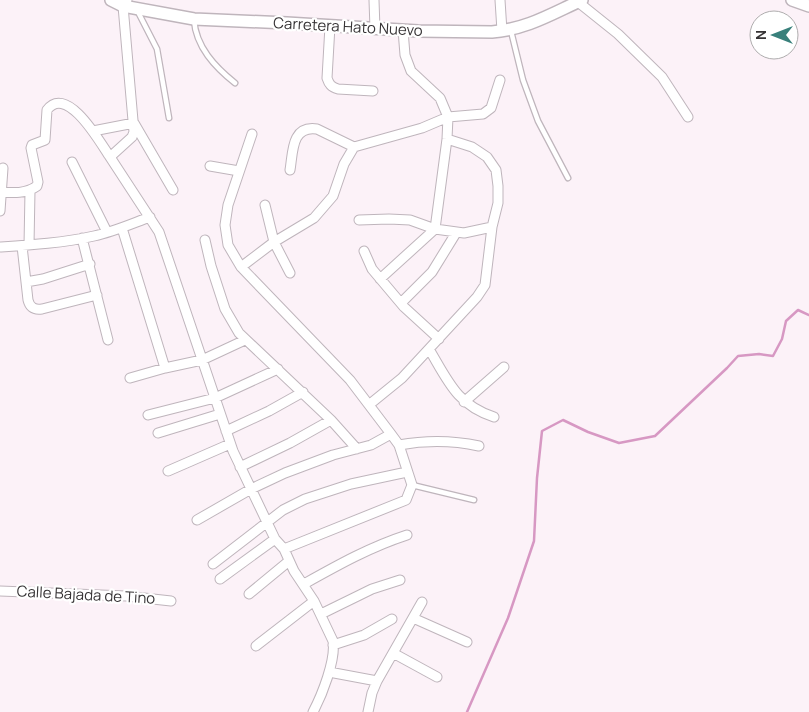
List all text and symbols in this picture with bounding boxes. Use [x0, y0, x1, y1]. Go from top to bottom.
north arrow [749, 10, 799, 60]
street label: Carretera Hato Nuevo [273, 12, 423, 41]
text: N [751, 30, 770, 40]
street label: Calle Bajada de Tino [16, 580, 156, 609]

